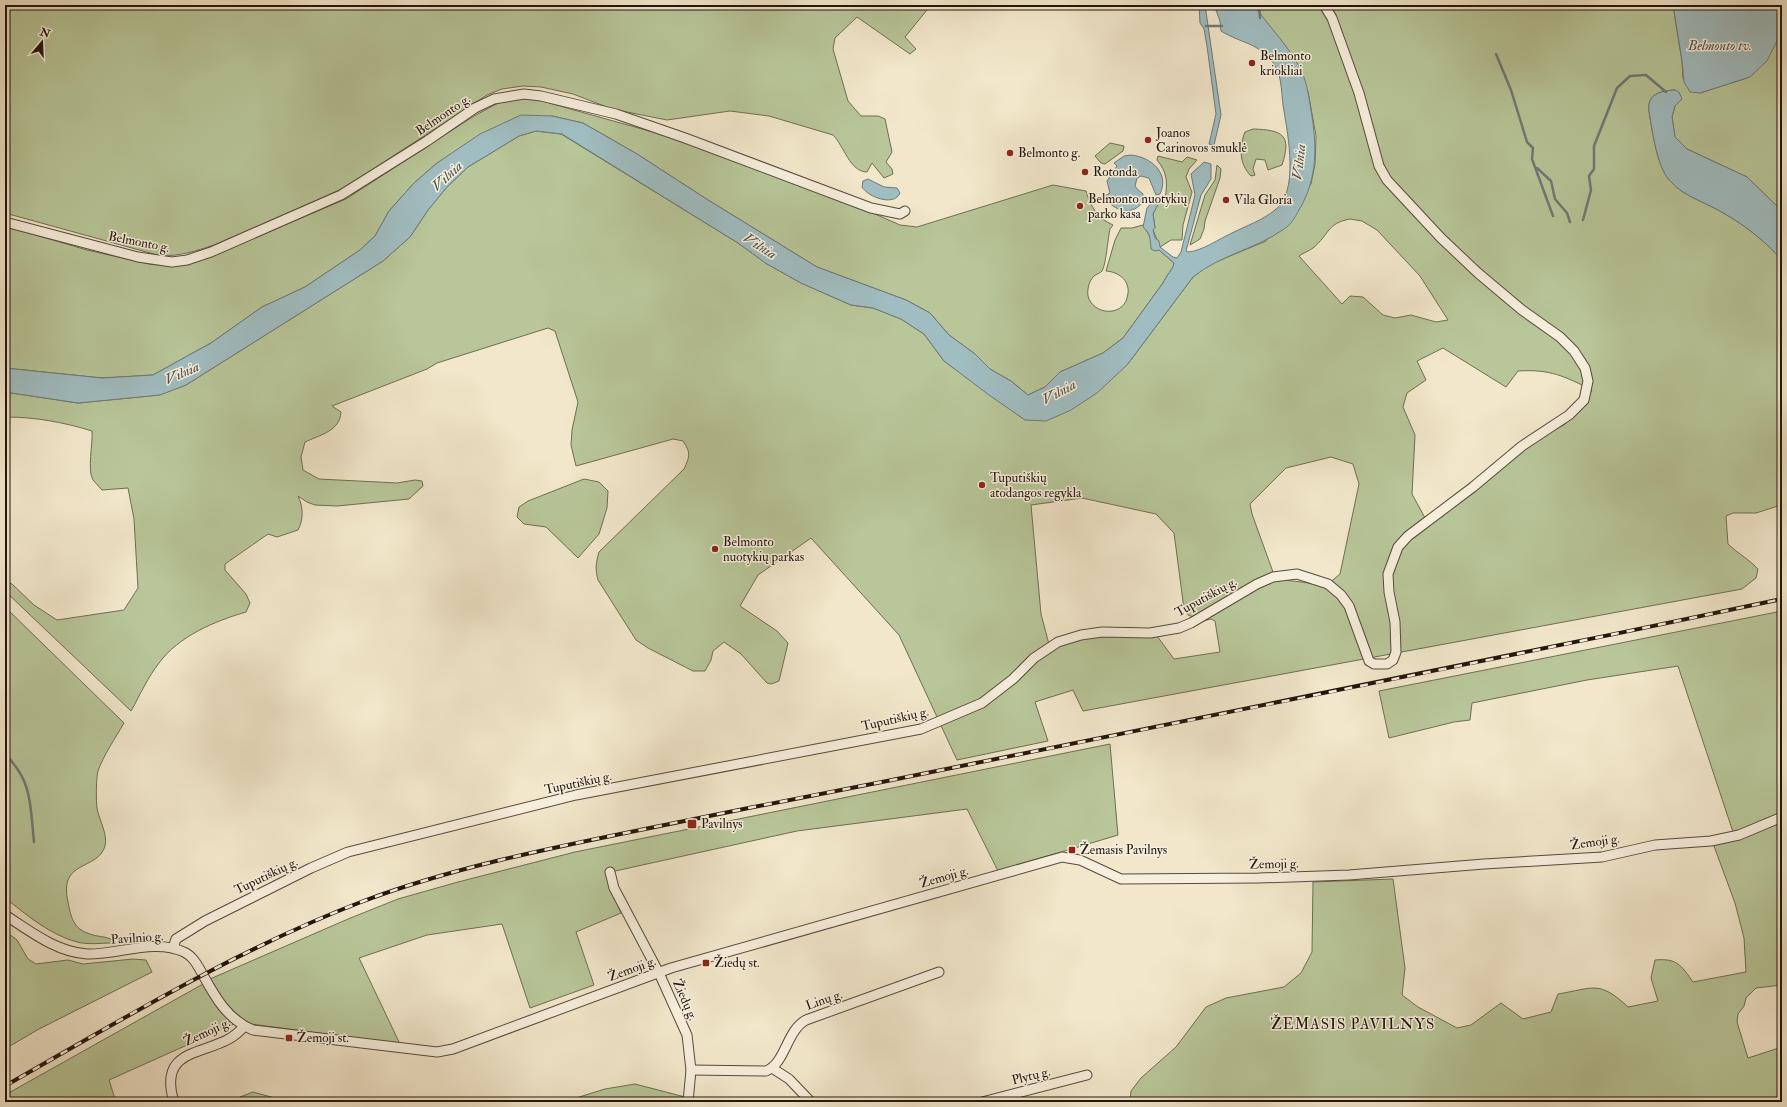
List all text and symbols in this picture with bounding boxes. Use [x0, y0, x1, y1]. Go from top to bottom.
north arrow [22, 22, 62, 62]
text: N [37, 25, 53, 41]
water label: Belmonto tv. [1687, 37, 1752, 54]
place label: Belmonto kriokliai [1260, 48, 1311, 79]
marker: Belmonto kriokliai [1247, 58, 1257, 68]
street label: Belmonto g. [413, 91, 473, 139]
place label: Joanos Carinovos smuklė [1155, 125, 1248, 156]
marker: Joanos Carinovos smuklė [1143, 135, 1153, 145]
water label: Vilnia [1289, 143, 1309, 181]
place label: Belmonto g. [1018, 145, 1080, 161]
marker: Belmonto g. [1005, 148, 1015, 158]
water label: Vilnia [428, 157, 466, 194]
place label: Rotonda [1093, 164, 1138, 180]
marker: Rotonda [1080, 167, 1090, 177]
place label: Belmonto nuotykių parko kasa [1087, 191, 1187, 223]
place label: Vila Gloria [1234, 192, 1293, 208]
marker: Vila Gloria [1221, 195, 1231, 205]
marker: Belmonto nuotykių parko kasa [1075, 201, 1085, 211]
street label: Belmonto g. [107, 228, 171, 256]
water label: Vilnia [740, 229, 780, 263]
water label: Vilnia [162, 358, 202, 388]
water label: Vilnia [1039, 376, 1079, 408]
place label: Tuputiškių atodangos regykla [990, 470, 1082, 502]
marker: Tuputiškių atodangos regykla [977, 480, 987, 490]
place label: Belmonto nuotykių parkas [723, 534, 805, 566]
marker: Belmonto nuotykių parkas [710, 544, 720, 554]
street label: Tuputiškių g. [1172, 573, 1240, 621]
street label: Tuputiškių g. [860, 704, 930, 735]
street label: Tuputiškių g. [543, 768, 613, 799]
place label: Pavilnys [701, 816, 743, 833]
marker: Pavilnys [686, 818, 698, 830]
street label: Žemoji g. [1569, 829, 1621, 853]
place label: Žemasis Pavilnys [1080, 840, 1168, 859]
marker: Žemasis Pavilnys [1067, 845, 1077, 855]
street label: Tuputiškių g. [232, 854, 301, 899]
street label: Žemoji g. [1249, 854, 1299, 872]
street label: Žemoji g. [917, 861, 970, 892]
street label: Pavilnio g. [110, 928, 164, 948]
street label: Žemoji g. [605, 951, 658, 985]
place label: Žiedų st. [714, 953, 760, 971]
marker: Žiedų st. [701, 958, 711, 968]
street label: Žiedų g. [669, 976, 703, 1023]
street label: Linų g. [804, 986, 844, 1014]
street label: Žemoji g. [180, 1012, 233, 1050]
district label: ŽEMASIS PAVILNYS [1271, 1013, 1435, 1034]
place label: Žemoji st. [297, 1028, 349, 1046]
marker: Žemoji st. [284, 1033, 294, 1043]
street label: Plytų g. [1010, 1064, 1052, 1089]

